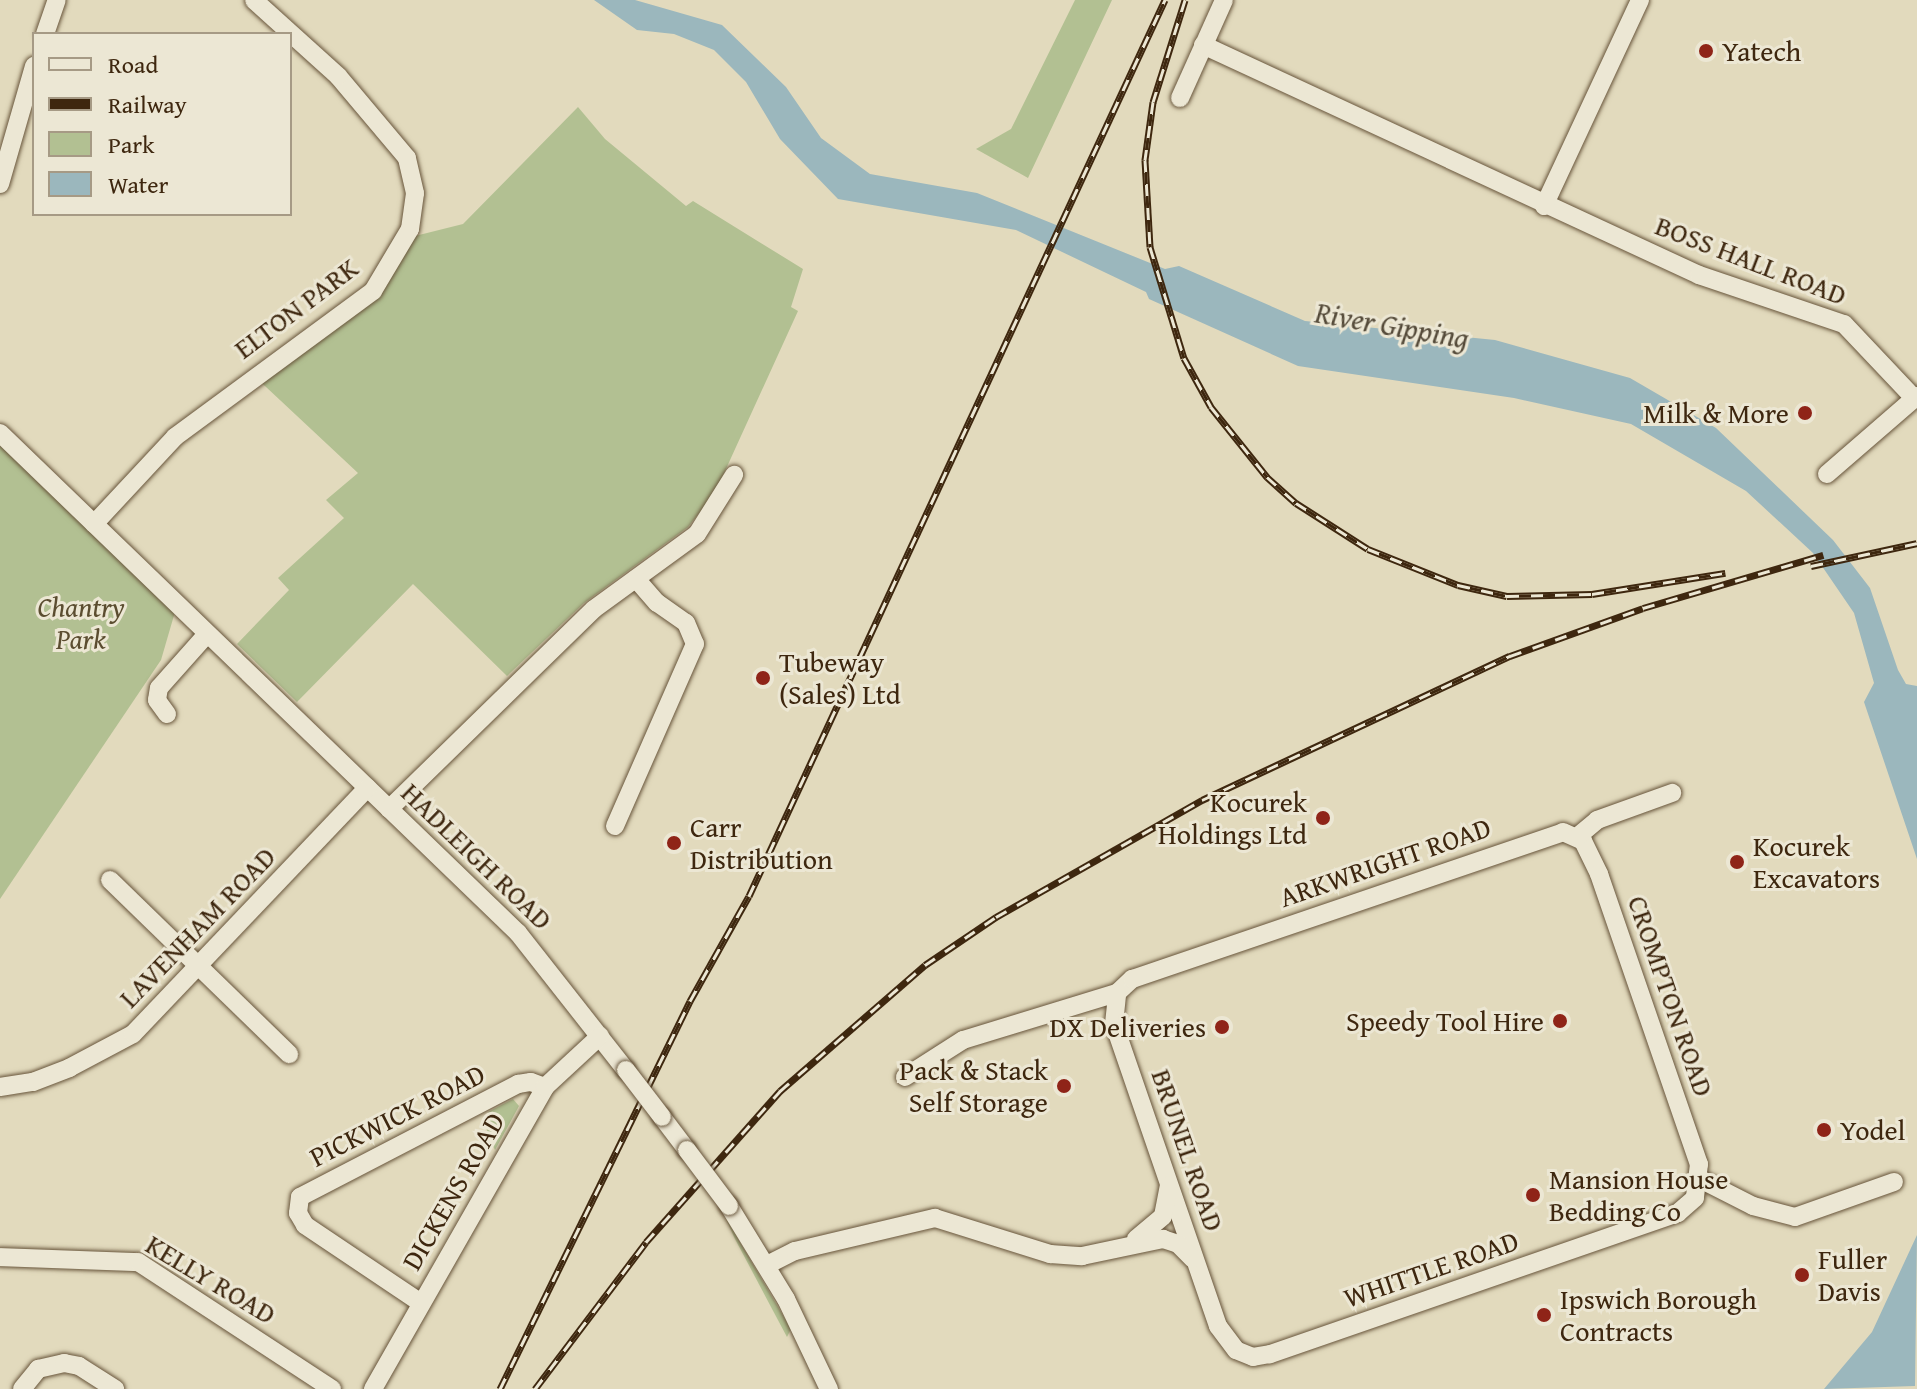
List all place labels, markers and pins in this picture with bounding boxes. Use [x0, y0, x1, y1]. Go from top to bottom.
place label: Yatech [1722, 34, 1801, 68]
marker: Yatech [1697, 42, 1715, 60]
place label: Milk & More [1643, 396, 1789, 430]
marker: Milk & More [1796, 404, 1814, 422]
place label: Tubeway (Sales) Ltd [779, 645, 901, 711]
marker: Tubeway (Sales) Ltd [754, 669, 772, 687]
place label: Kocurek Holdings Ltd [1158, 785, 1307, 851]
marker: Kocurek Holdings Ltd [1314, 809, 1332, 827]
place label: Carr Distribution [690, 810, 833, 876]
place label: Kocurek Excavators [1753, 829, 1880, 895]
marker: Carr Distribution [665, 834, 683, 852]
marker: Kocurek Excavators [1728, 853, 1746, 871]
place label: Speedy Tool Hire [1346, 1004, 1544, 1038]
place label: DX Deliveries [1050, 1010, 1206, 1044]
marker: Speedy Tool Hire [1551, 1012, 1569, 1030]
marker: DX Deliveries [1213, 1018, 1231, 1036]
place label: Pack & Stack Self Storage [899, 1053, 1048, 1119]
marker: Pack & Stack Self Storage [1055, 1077, 1073, 1095]
place label: Yodel [1840, 1113, 1905, 1147]
marker: Yodel [1815, 1121, 1833, 1139]
place label: Mansion House Bedding Co [1549, 1162, 1728, 1228]
marker: Mansion House Bedding Co [1524, 1186, 1542, 1204]
place label: Fuller Davis [1818, 1242, 1887, 1308]
marker: Fuller Davis [1793, 1266, 1811, 1284]
place label: Ipswich Borough Contracts [1560, 1282, 1757, 1348]
marker: Ipswich Borough Contracts [1535, 1306, 1553, 1324]

